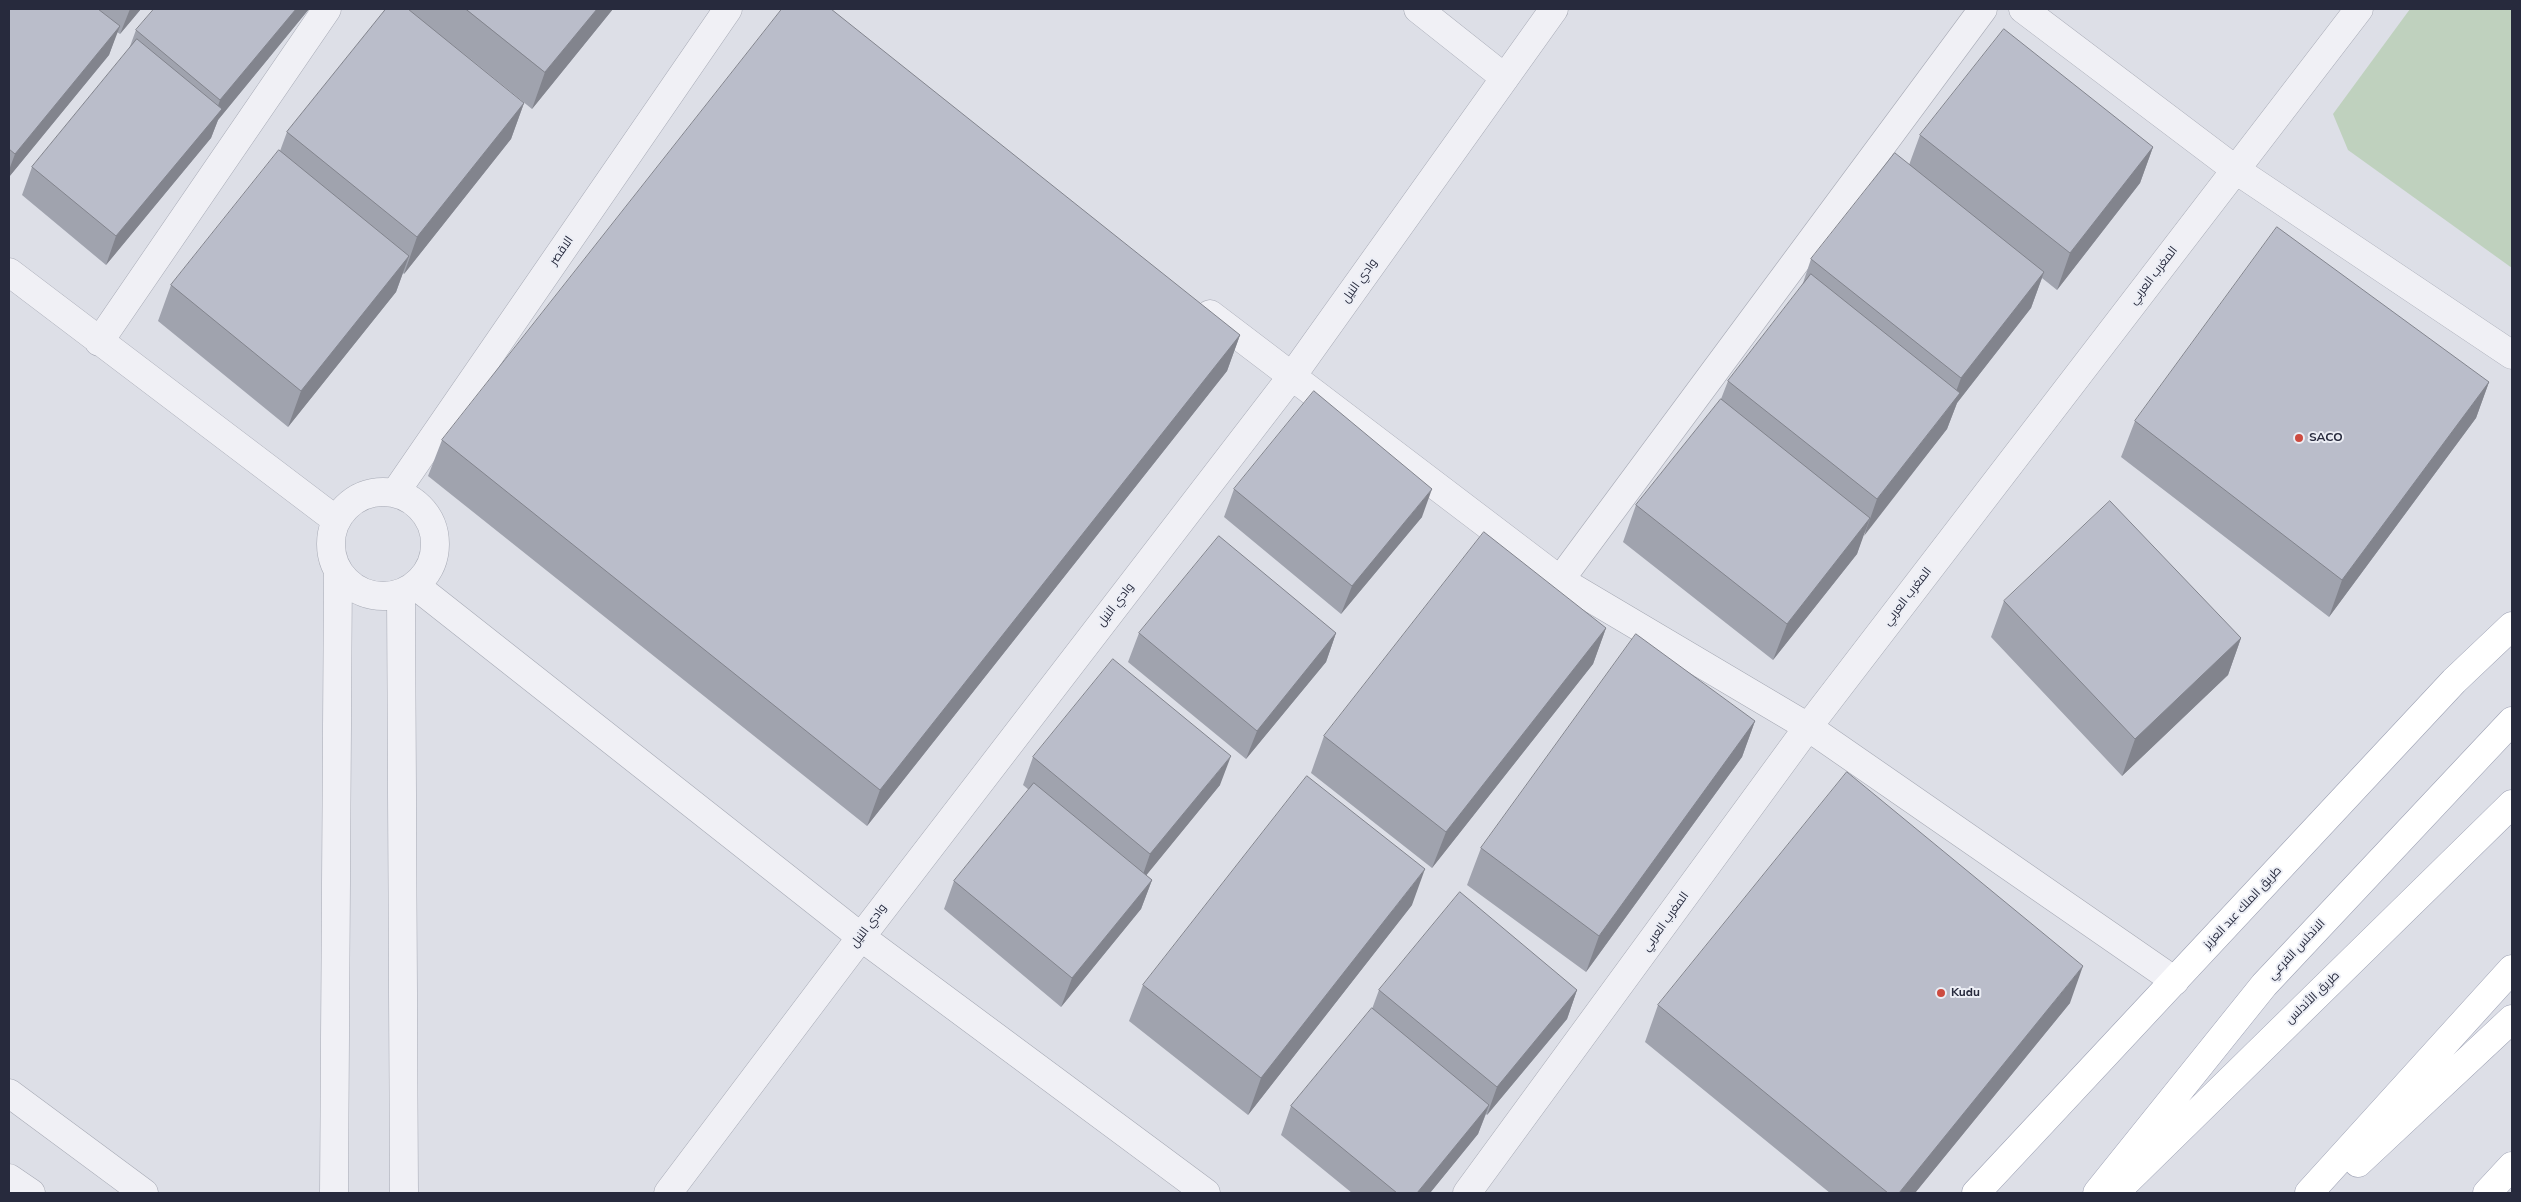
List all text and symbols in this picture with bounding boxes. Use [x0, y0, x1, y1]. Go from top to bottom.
street label: الاقصر [547, 234, 577, 268]
street label: المغرب العربي [2127, 244, 2181, 308]
street label: وادي النيل [1339, 256, 1381, 306]
place label: SACO [2309, 431, 2343, 445]
marker: SACO [2293, 432, 2305, 444]
street label: المغرب العربي [1881, 565, 1935, 629]
street label: وادي النيل [1095, 580, 1137, 630]
street label: طريق الملك عبد العزيز [2201, 864, 2285, 952]
street label: المغرب العربي [1640, 889, 1692, 955]
street label: وادي النيل [848, 901, 890, 951]
street label: الاندلس الفرعي [2265, 917, 2329, 983]
street label: طريق الأندلس [2283, 969, 2343, 1027]
place label: Kudu [1951, 986, 1980, 1000]
marker: Kudu [1935, 987, 1947, 999]

